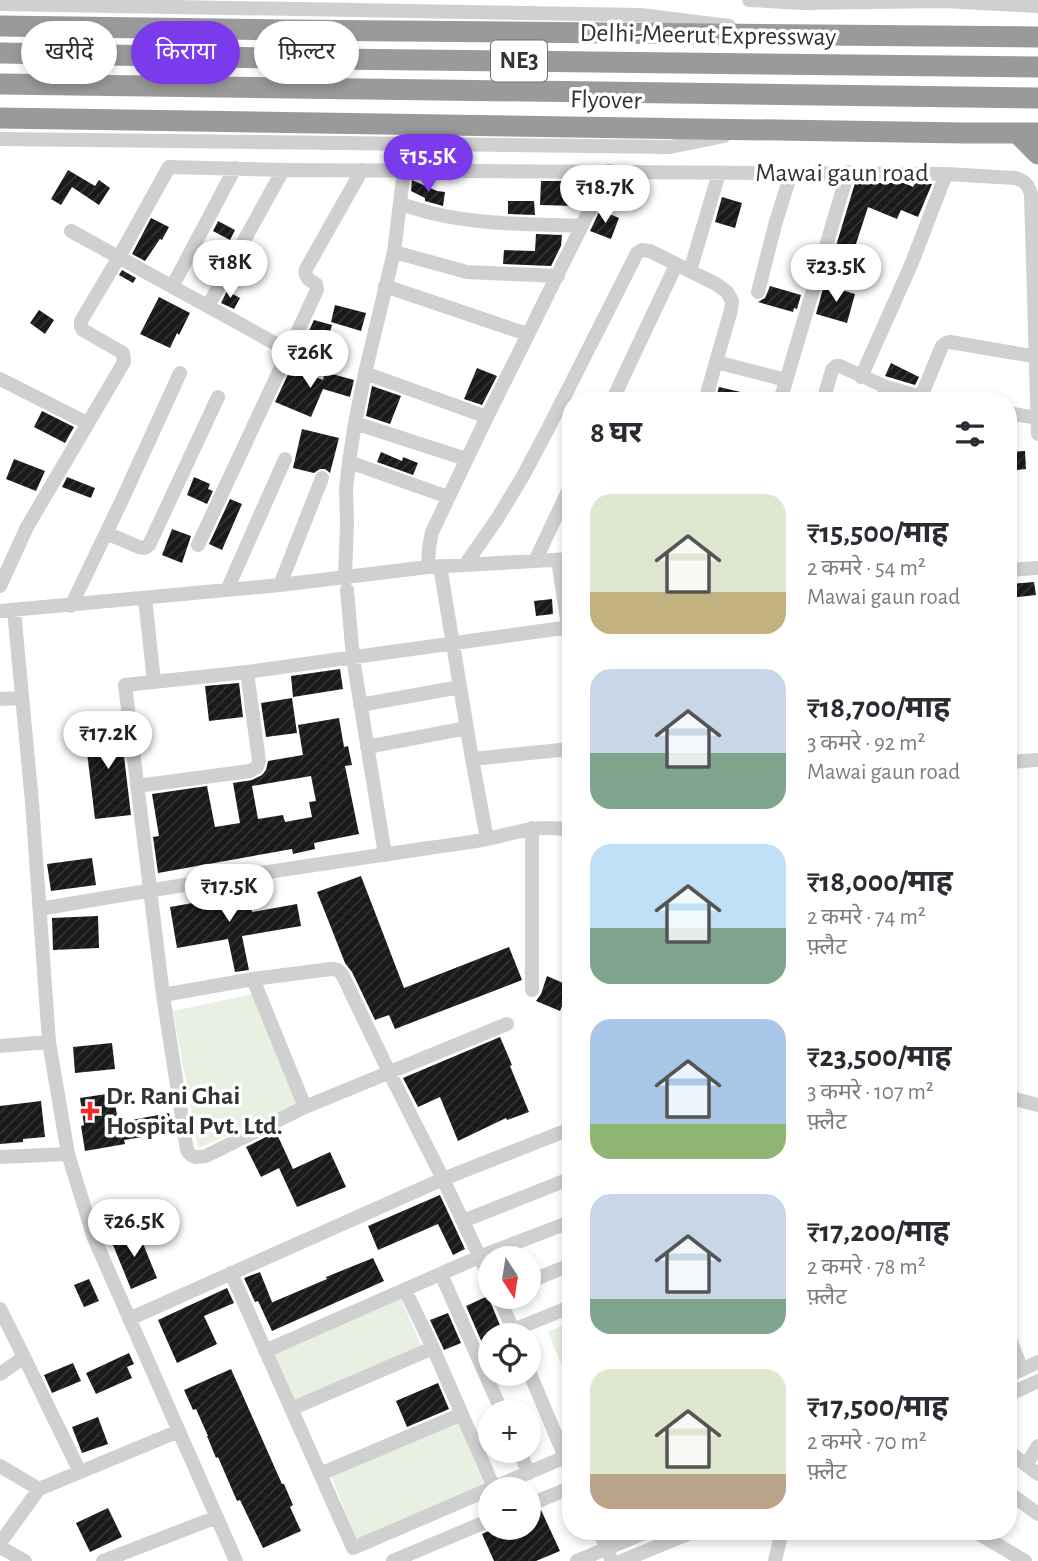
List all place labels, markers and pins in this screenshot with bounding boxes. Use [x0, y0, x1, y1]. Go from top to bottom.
pin: ₹15.5K [371, 134, 485, 194]
pin: ₹18.7K [548, 166, 662, 225]
pin: ₹18K [189, 240, 271, 300]
pin: ₹23.5K [779, 244, 893, 304]
pin: ₹26K [269, 330, 351, 390]
pin: ₹17.2K [51, 712, 165, 771]
pin: ₹17.5K [172, 864, 286, 924]
place label: Dr. Rani Ghai Hospital Pvt. Ltd. [106, 1083, 283, 1139]
marker: Dr. Rani Ghai Hospital Pvt. Ltd. [80, 1101, 100, 1121]
pin: ₹26.5K [77, 1200, 191, 1259]

